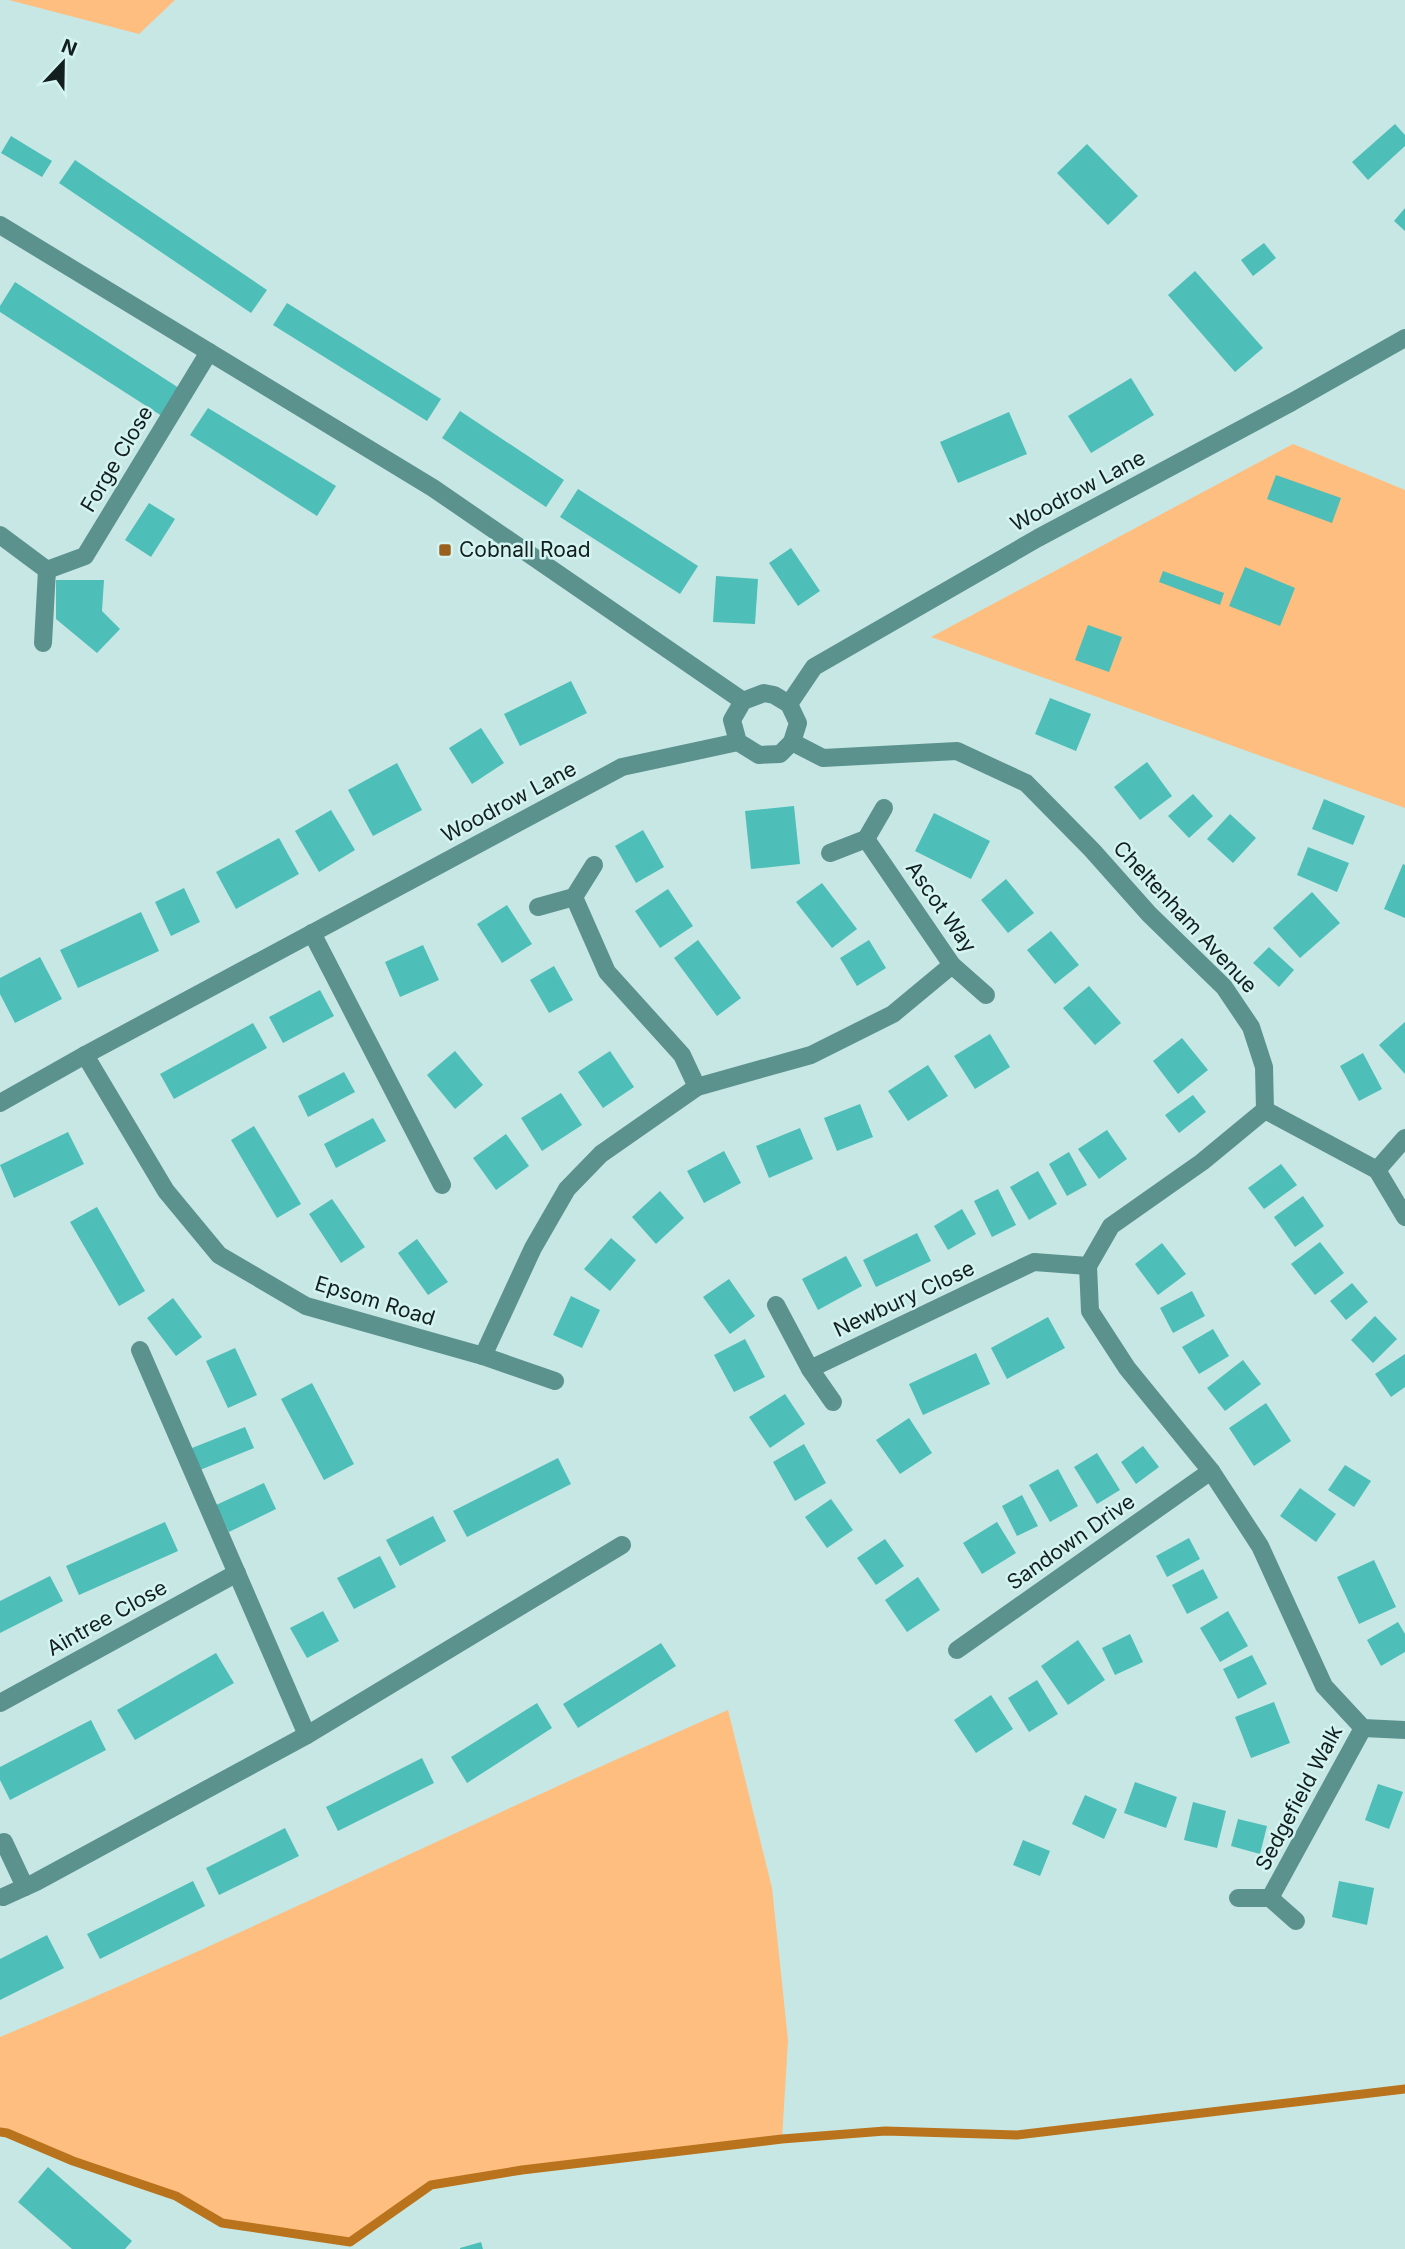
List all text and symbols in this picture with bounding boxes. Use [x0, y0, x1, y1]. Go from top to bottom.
north arrow [28, 28, 98, 98]
text: N [58, 34, 80, 61]
street label: Forge Close [75, 401, 158, 516]
street label: Woodrow Lane [1006, 445, 1149, 537]
place label: Cobnall Road [459, 537, 591, 562]
marker: Cobnall Road [437, 542, 453, 558]
street label: Woodrow Lane [437, 756, 580, 848]
street label: Cheltenham Avenue [1108, 835, 1262, 998]
street label: Ascot Way [901, 856, 982, 957]
street label: Newbury Close [829, 1255, 978, 1342]
street label: Epsom Road [312, 1270, 438, 1331]
street label: Sandown Drive [1002, 1488, 1139, 1595]
street label: Aintree Close [42, 1574, 171, 1661]
street label: Sedgefield Walk [1250, 1721, 1348, 1875]

